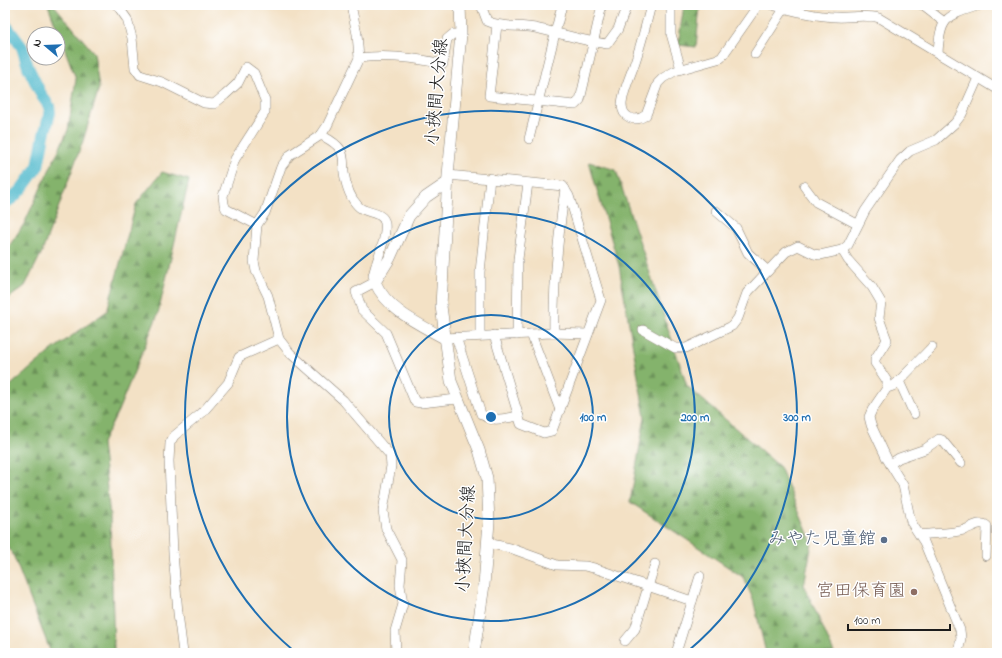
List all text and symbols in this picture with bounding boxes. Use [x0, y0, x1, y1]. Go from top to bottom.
north arrow [26, 26, 66, 66]
text: N [29, 37, 46, 49]
street label: 小挾間大分線 [420, 37, 456, 147]
text: 100 m [580, 409, 607, 427]
text: 200 m [680, 409, 710, 427]
text: 300 m [782, 409, 812, 427]
centre of rings [484, 410, 498, 424]
street label: 小挾間大分線 [451, 484, 483, 594]
place label: みやた児童館 [768, 527, 876, 553]
marker: みやた児童館 [879, 535, 889, 545]
place label: 宮田保育園 [816, 579, 906, 605]
marker: 宮田保育園 [909, 587, 919, 597]
scale bar [848, 606, 950, 632]
text: 100 m [854, 612, 881, 630]

